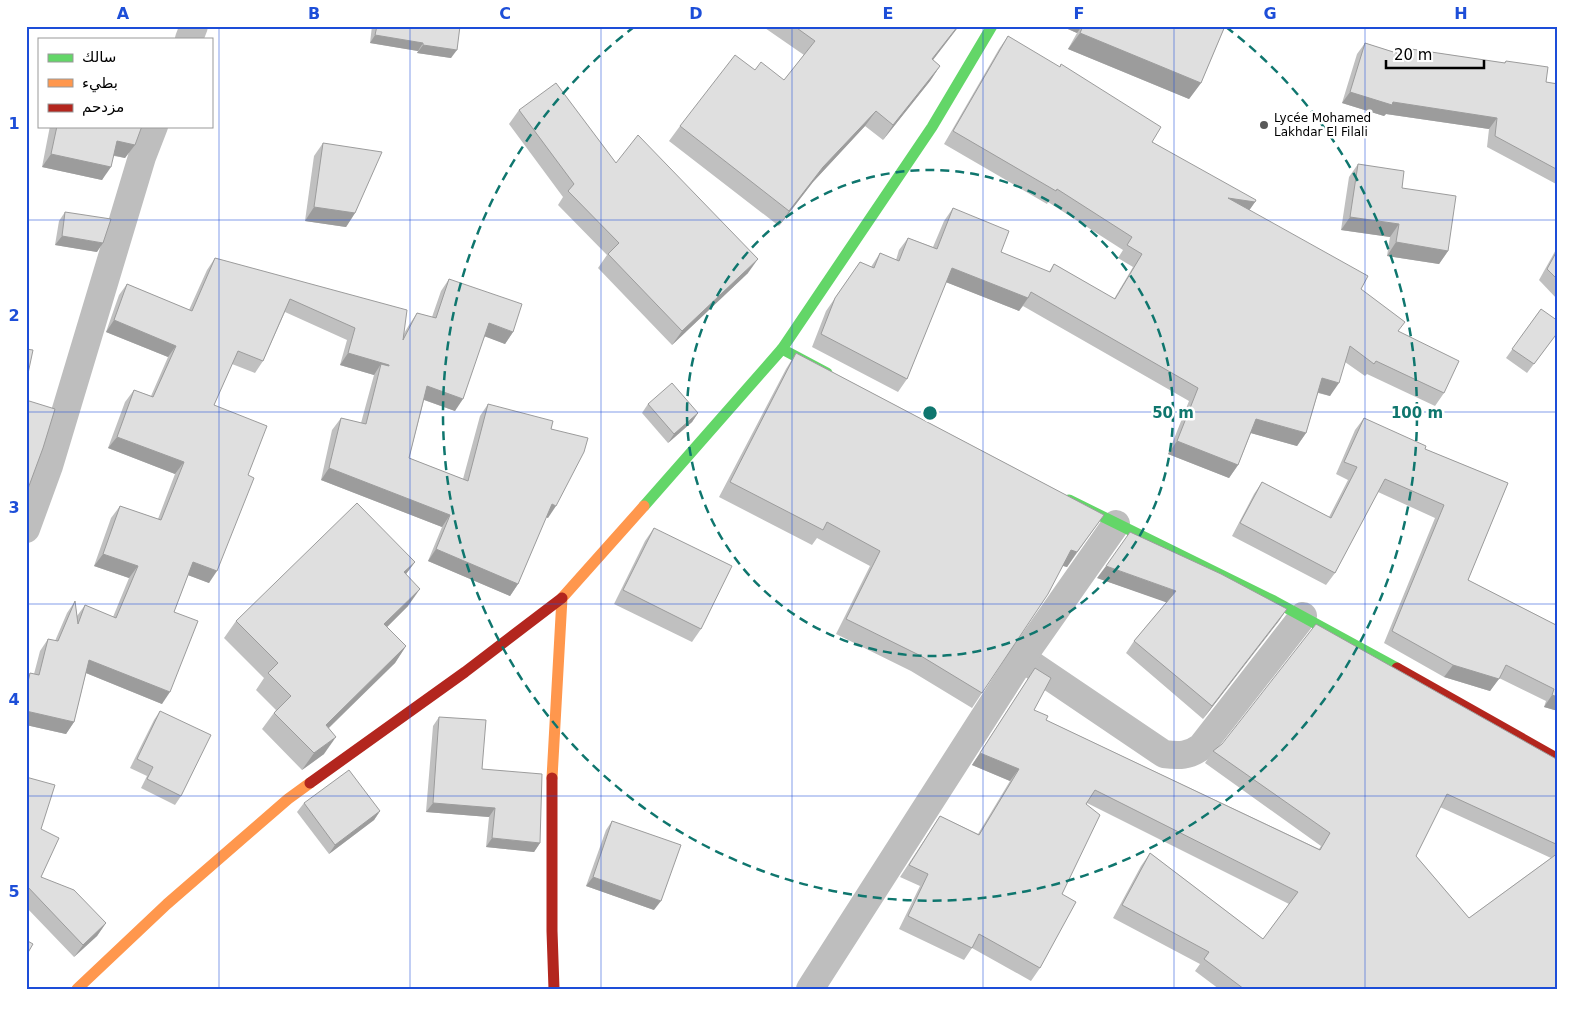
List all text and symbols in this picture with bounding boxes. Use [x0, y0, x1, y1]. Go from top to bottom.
text: A [117, 4, 130, 23]
text: B [308, 4, 320, 23]
text: C [499, 4, 511, 23]
text: D [689, 4, 703, 23]
text: E [883, 4, 893, 23]
text: F [1074, 4, 1084, 23]
text: G [1263, 4, 1277, 23]
text: H [1454, 4, 1468, 23]
legend [38, 38, 212, 128]
scale bar [1386, 38, 1484, 70]
text: 20 m [1394, 46, 1432, 64]
text: سالك [82, 48, 116, 66]
text: بطيء [82, 74, 118, 93]
text: مزدحم [82, 98, 124, 116]
place label: Lycée Mohamed Lakhdar El Filali [1274, 111, 1371, 139]
text: 1 [8, 114, 20, 133]
marker: Lycée Mohamed Lakhdar El Filali [1258, 119, 1270, 131]
text: 2 [8, 306, 20, 325]
centre of rings [921, 404, 939, 422]
text: 50 m [1152, 404, 1194, 422]
text: 100 m [1391, 404, 1443, 422]
text: 3 [8, 498, 20, 517]
text: 4 [8, 690, 20, 709]
text: 5 [8, 882, 20, 901]

